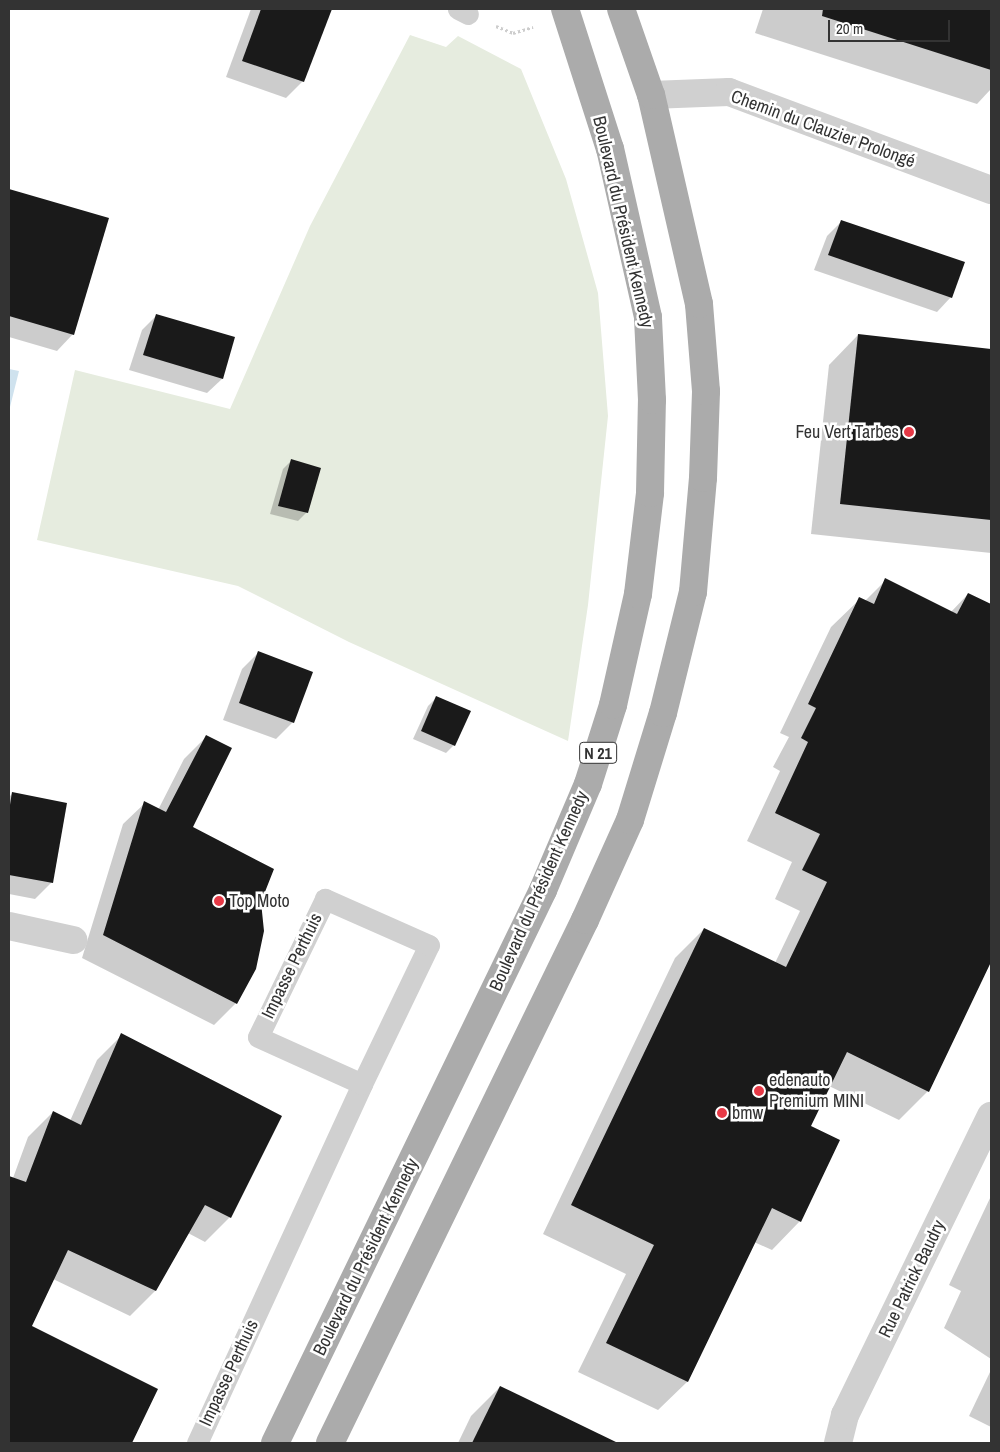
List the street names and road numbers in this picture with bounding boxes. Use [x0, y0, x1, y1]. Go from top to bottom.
street label: Chemin du Clauzier Prolongé [728, 86, 918, 172]
street label: Boulevard du Président Kennedy [588, 114, 658, 330]
road number: N 21 [578, 740, 618, 766]
street label: Boulevard du Président Kennedy [485, 788, 593, 994]
street label: Impasse Perthuis [257, 910, 327, 1022]
street label: Boulevard du Président Kennedy [309, 1155, 423, 1359]
street label: Rue Patrick Baudry [874, 1217, 950, 1341]
street label: Impasse Perthuis [195, 1316, 263, 1430]

